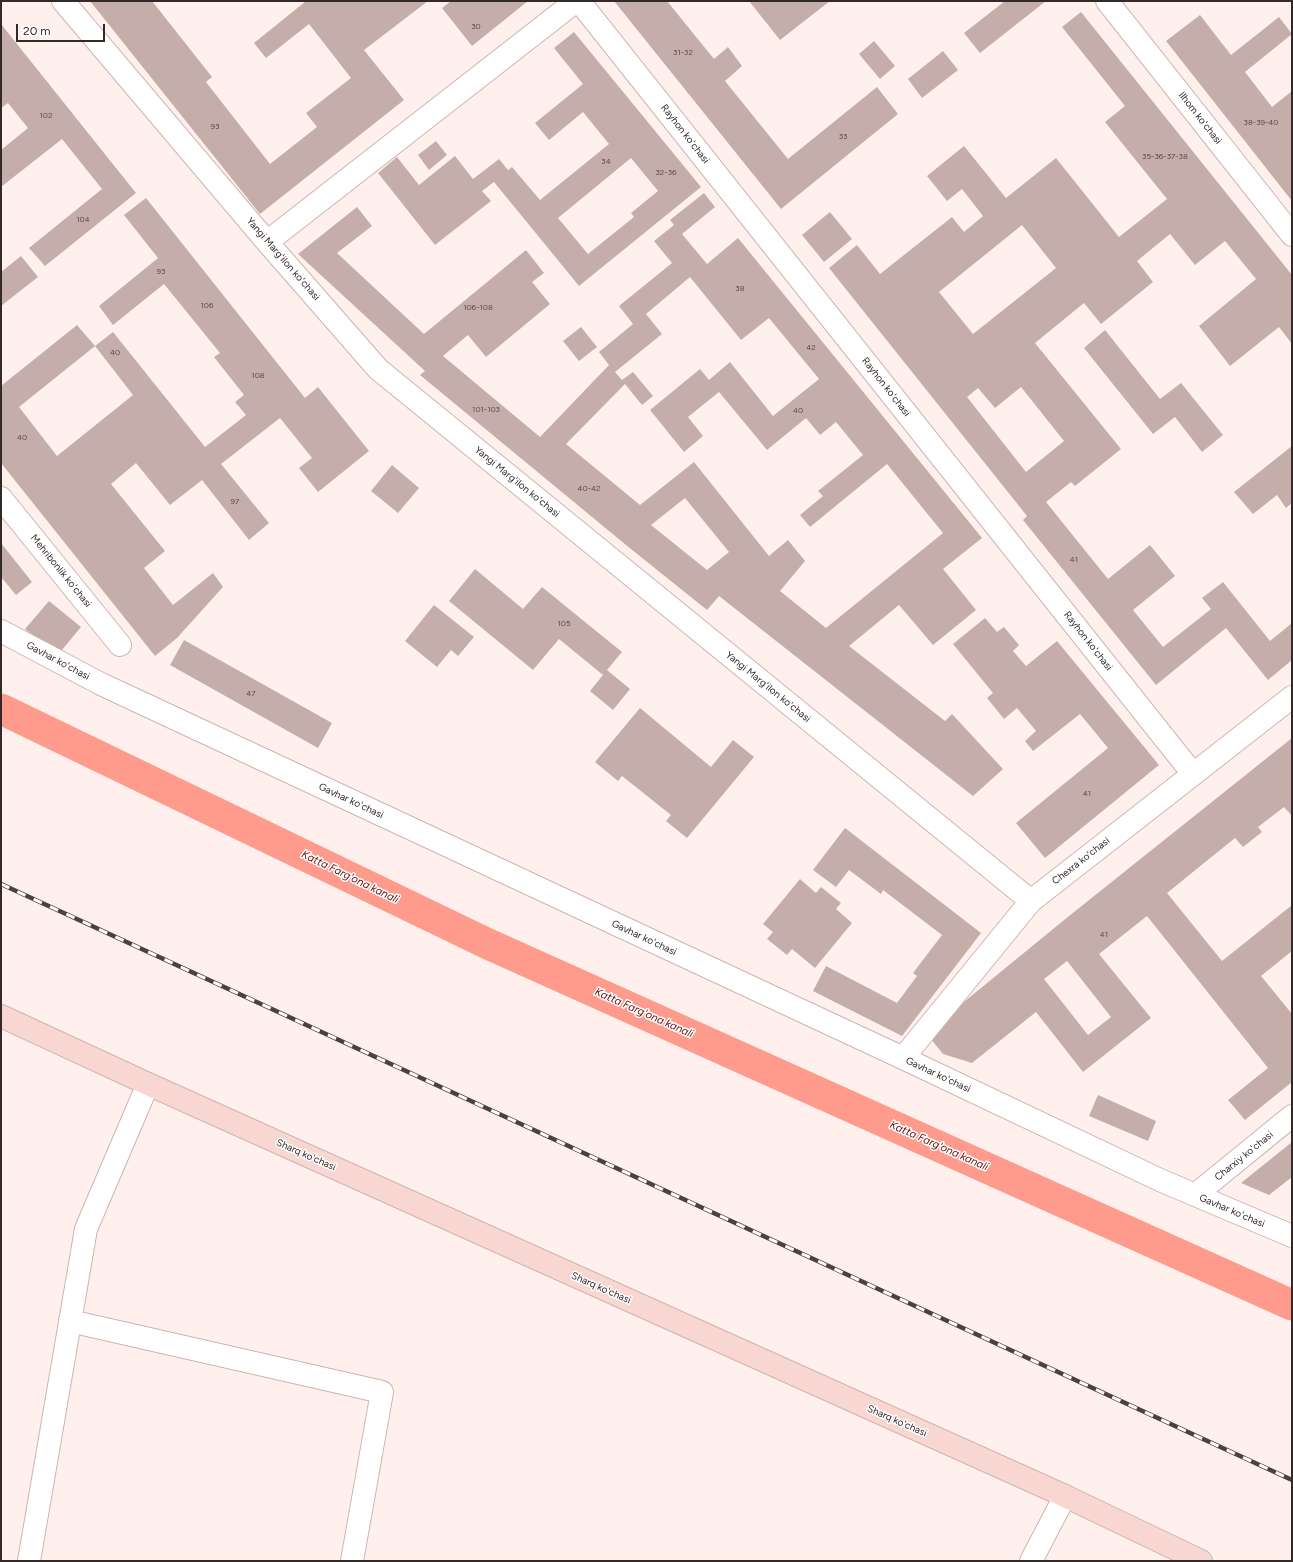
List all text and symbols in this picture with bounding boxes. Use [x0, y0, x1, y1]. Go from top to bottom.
scale bar [18, 16, 107, 42]
house number: 30 [471, 22, 481, 32]
text: 20 m [23, 24, 51, 38]
house number: 31-32 [673, 48, 693, 58]
street label: Ilhom koʻchasi [1176, 89, 1224, 147]
street label: Rayhon koʻchasi [658, 102, 712, 166]
house number: 102 [40, 111, 52, 121]
house number: 38-39-40 [1244, 118, 1278, 128]
house number: 93 [211, 122, 219, 132]
house number: 33 [839, 132, 847, 142]
house number: 35-36-37-38 [1142, 152, 1188, 162]
house number: 34 [601, 157, 611, 167]
house number: 32-36 [655, 168, 677, 178]
house number: 104 [76, 215, 90, 225]
street label: Yangi Margʻilon koʻchasi [244, 215, 322, 303]
house number: 93 [157, 267, 165, 277]
house number: 38 [735, 284, 745, 294]
house number: 106 [201, 301, 213, 311]
house number: 106-108 [463, 303, 493, 313]
house number: 42 [806, 343, 816, 353]
house number: 40 [110, 348, 120, 358]
street label: Rayhon koʻchasi [859, 355, 913, 419]
house number: 108 [251, 371, 265, 381]
house number: 101-103 [472, 405, 500, 415]
house number: 40 [793, 406, 803, 416]
house number: 40 [17, 433, 27, 443]
street label: Yangi Margʻilon koʻchasi [472, 444, 562, 520]
house number: 40-42 [578, 484, 600, 494]
house number: 97 [231, 497, 239, 507]
street label: Mehribonlik koʻchasi [28, 532, 94, 610]
house number: 41 [1070, 555, 1078, 565]
street label: Rayhon koʻchasi [1061, 609, 1115, 673]
house number: 105 [557, 619, 571, 629]
street label: Gavhar koʻchasi [24, 639, 92, 683]
street label: Yangi Margʻilon koʻchasi [723, 649, 813, 725]
house number: 47 [246, 689, 256, 699]
street label: Gavhar koʻchasi [317, 781, 385, 821]
house number: 41 [1083, 789, 1091, 799]
street label: Chexra koʻchasi [1050, 835, 1112, 887]
water label: Katta Farg'ona kanali [299, 848, 401, 906]
street label: Gavhar koʻchasi [610, 918, 678, 958]
house number: 41 [1100, 930, 1108, 940]
water label: Katta Farg'ona kanali [593, 985, 695, 1041]
street label: Gavhar koʻchasi [904, 1055, 972, 1095]
water label: Katta Farg'ona kanali [888, 1118, 990, 1174]
street label: Charxiy koʻchasi [1212, 1129, 1276, 1183]
street label: Sharq ko'chasi [274, 1136, 338, 1174]
street label: Gavhar koʻchasi [1197, 1192, 1267, 1230]
street label: Sharq ko'chasi [569, 1269, 633, 1307]
street label: Sharq ko'chasi [865, 1402, 929, 1440]

